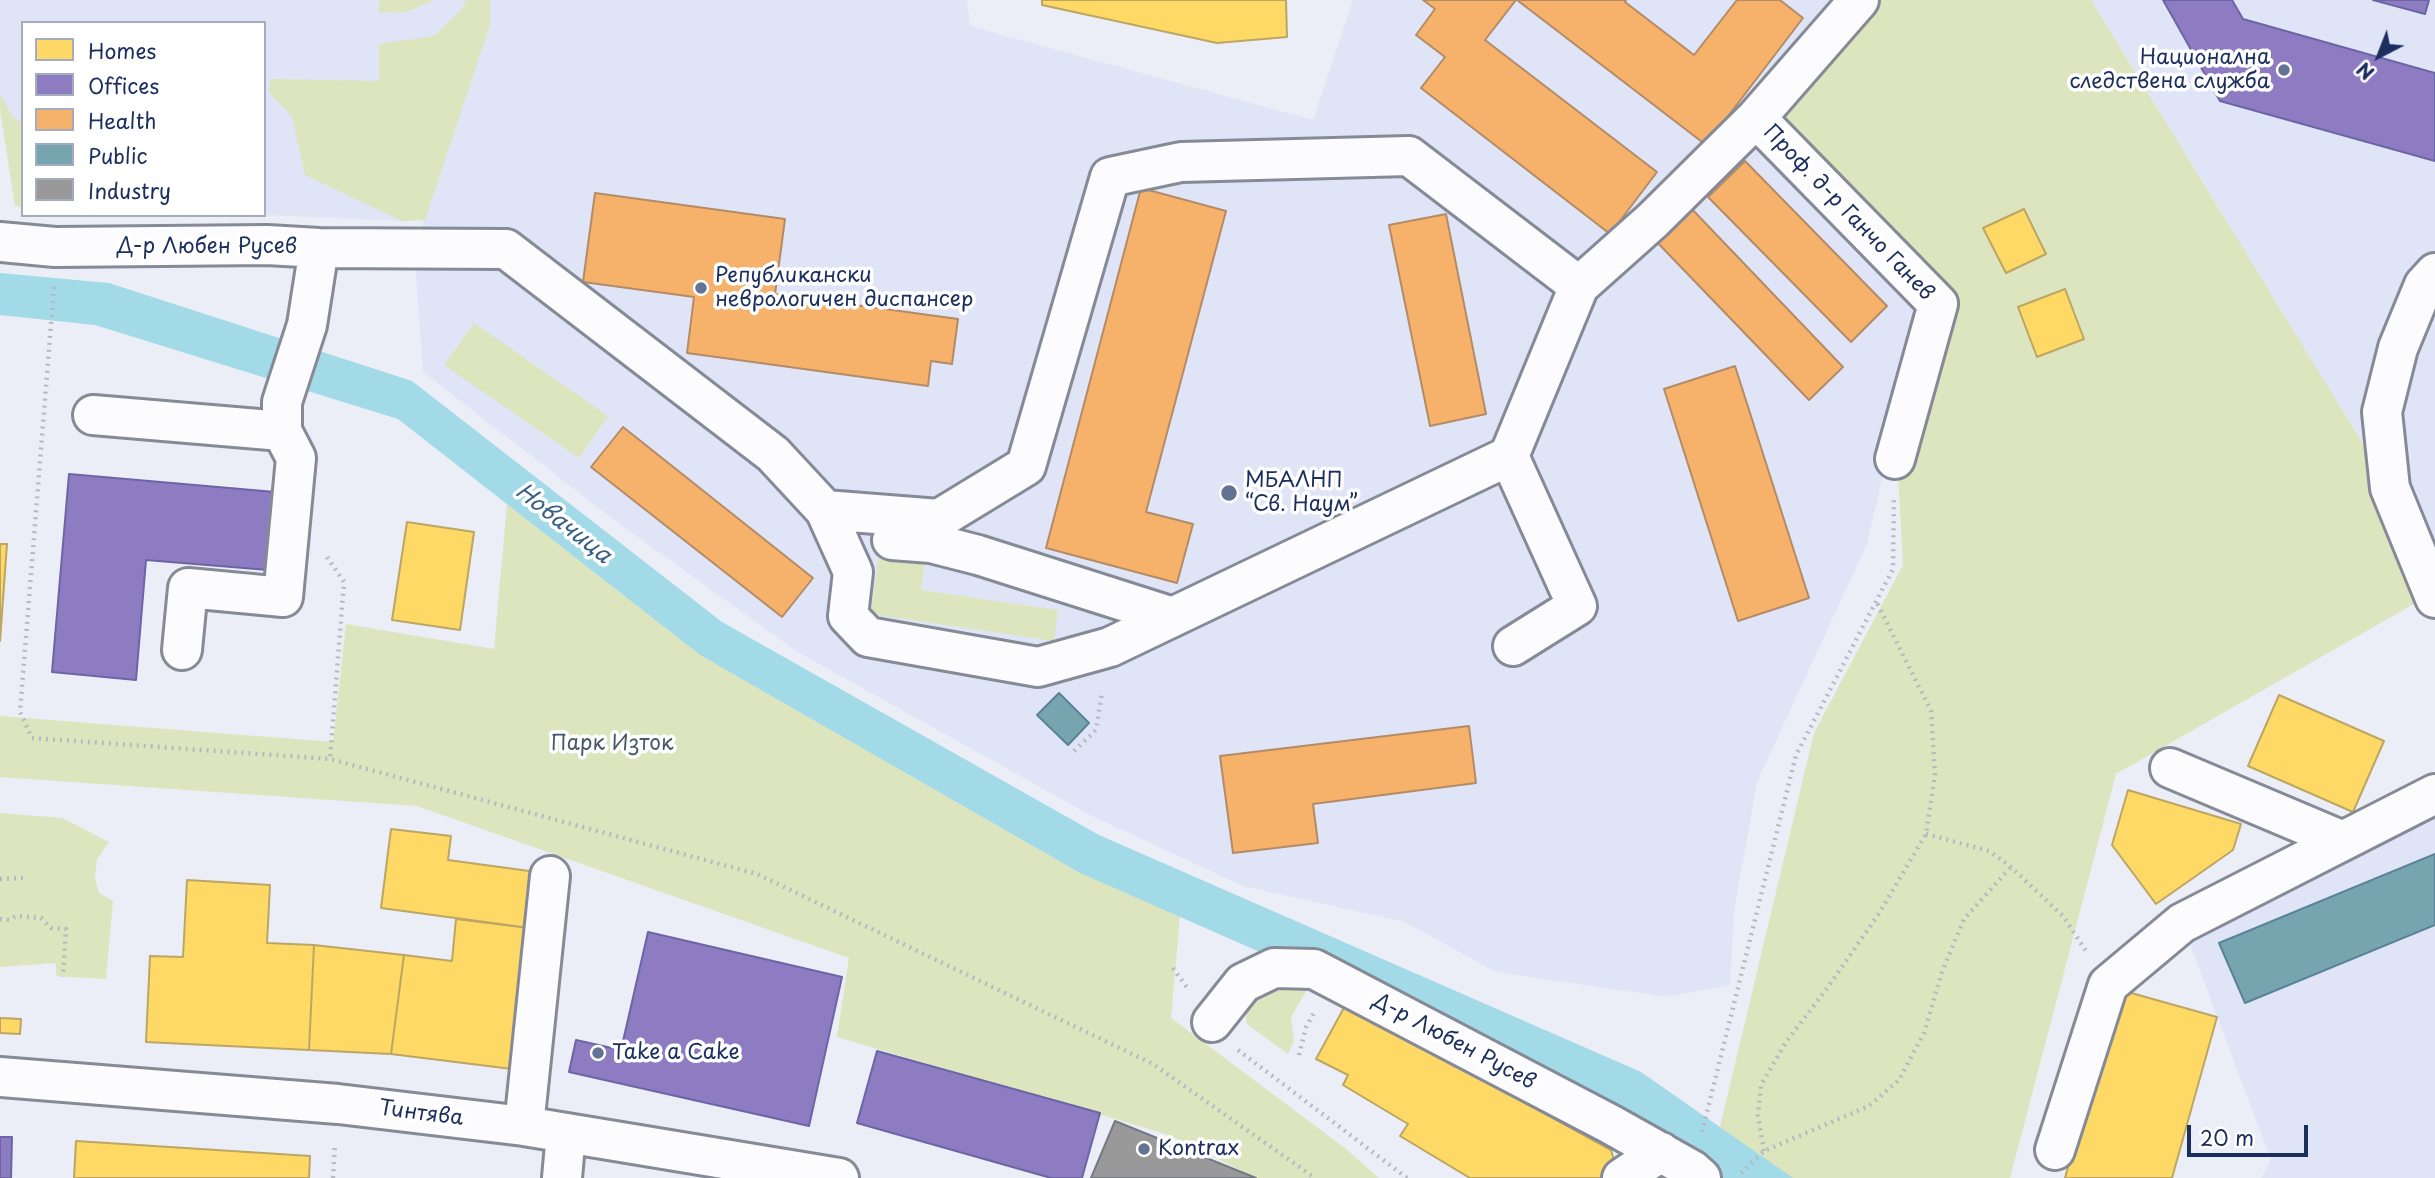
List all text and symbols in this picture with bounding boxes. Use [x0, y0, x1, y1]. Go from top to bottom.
legend [21, 21, 266, 217]
north arrow [2344, 21, 2414, 91]
text: Homes [88, 34, 156, 66]
place label: Национална следствена служба [2069, 45, 2270, 95]
text: N [2350, 56, 2380, 87]
marker: Национална следствена служба [2276, 62, 2292, 78]
text: Offices [88, 69, 159, 101]
text: Health [88, 104, 156, 136]
street label: Проф. д-р Ганчо Ганев [1757, 120, 1939, 306]
text: Public [88, 139, 148, 171]
text: Industry [88, 174, 171, 206]
street label: Д-р Любен Русев [117, 234, 297, 260]
place label: Републикански неврологичен диспансер [715, 263, 973, 313]
marker: Републикански неврологичен диспансер [693, 280, 709, 296]
place label: MБАЛНП “Св. Наум” [1245, 468, 1358, 518]
water label: Новачица [510, 478, 616, 570]
marker: MБАЛНП “Св. Наум” [1219, 483, 1239, 503]
park label: Парк Изток [551, 731, 673, 757]
street label: Д-р Любен Русев [1369, 989, 1539, 1095]
place label: Take a Cake [612, 1040, 740, 1066]
marker: Take a Cake [590, 1045, 606, 1061]
street label: Тинтява [377, 1096, 465, 1132]
scale bar [2190, 1112, 2311, 1156]
text: 20 m [2200, 1121, 2254, 1153]
place label: Kontrax [1158, 1136, 1239, 1162]
marker: Kontrax [1136, 1141, 1152, 1157]

